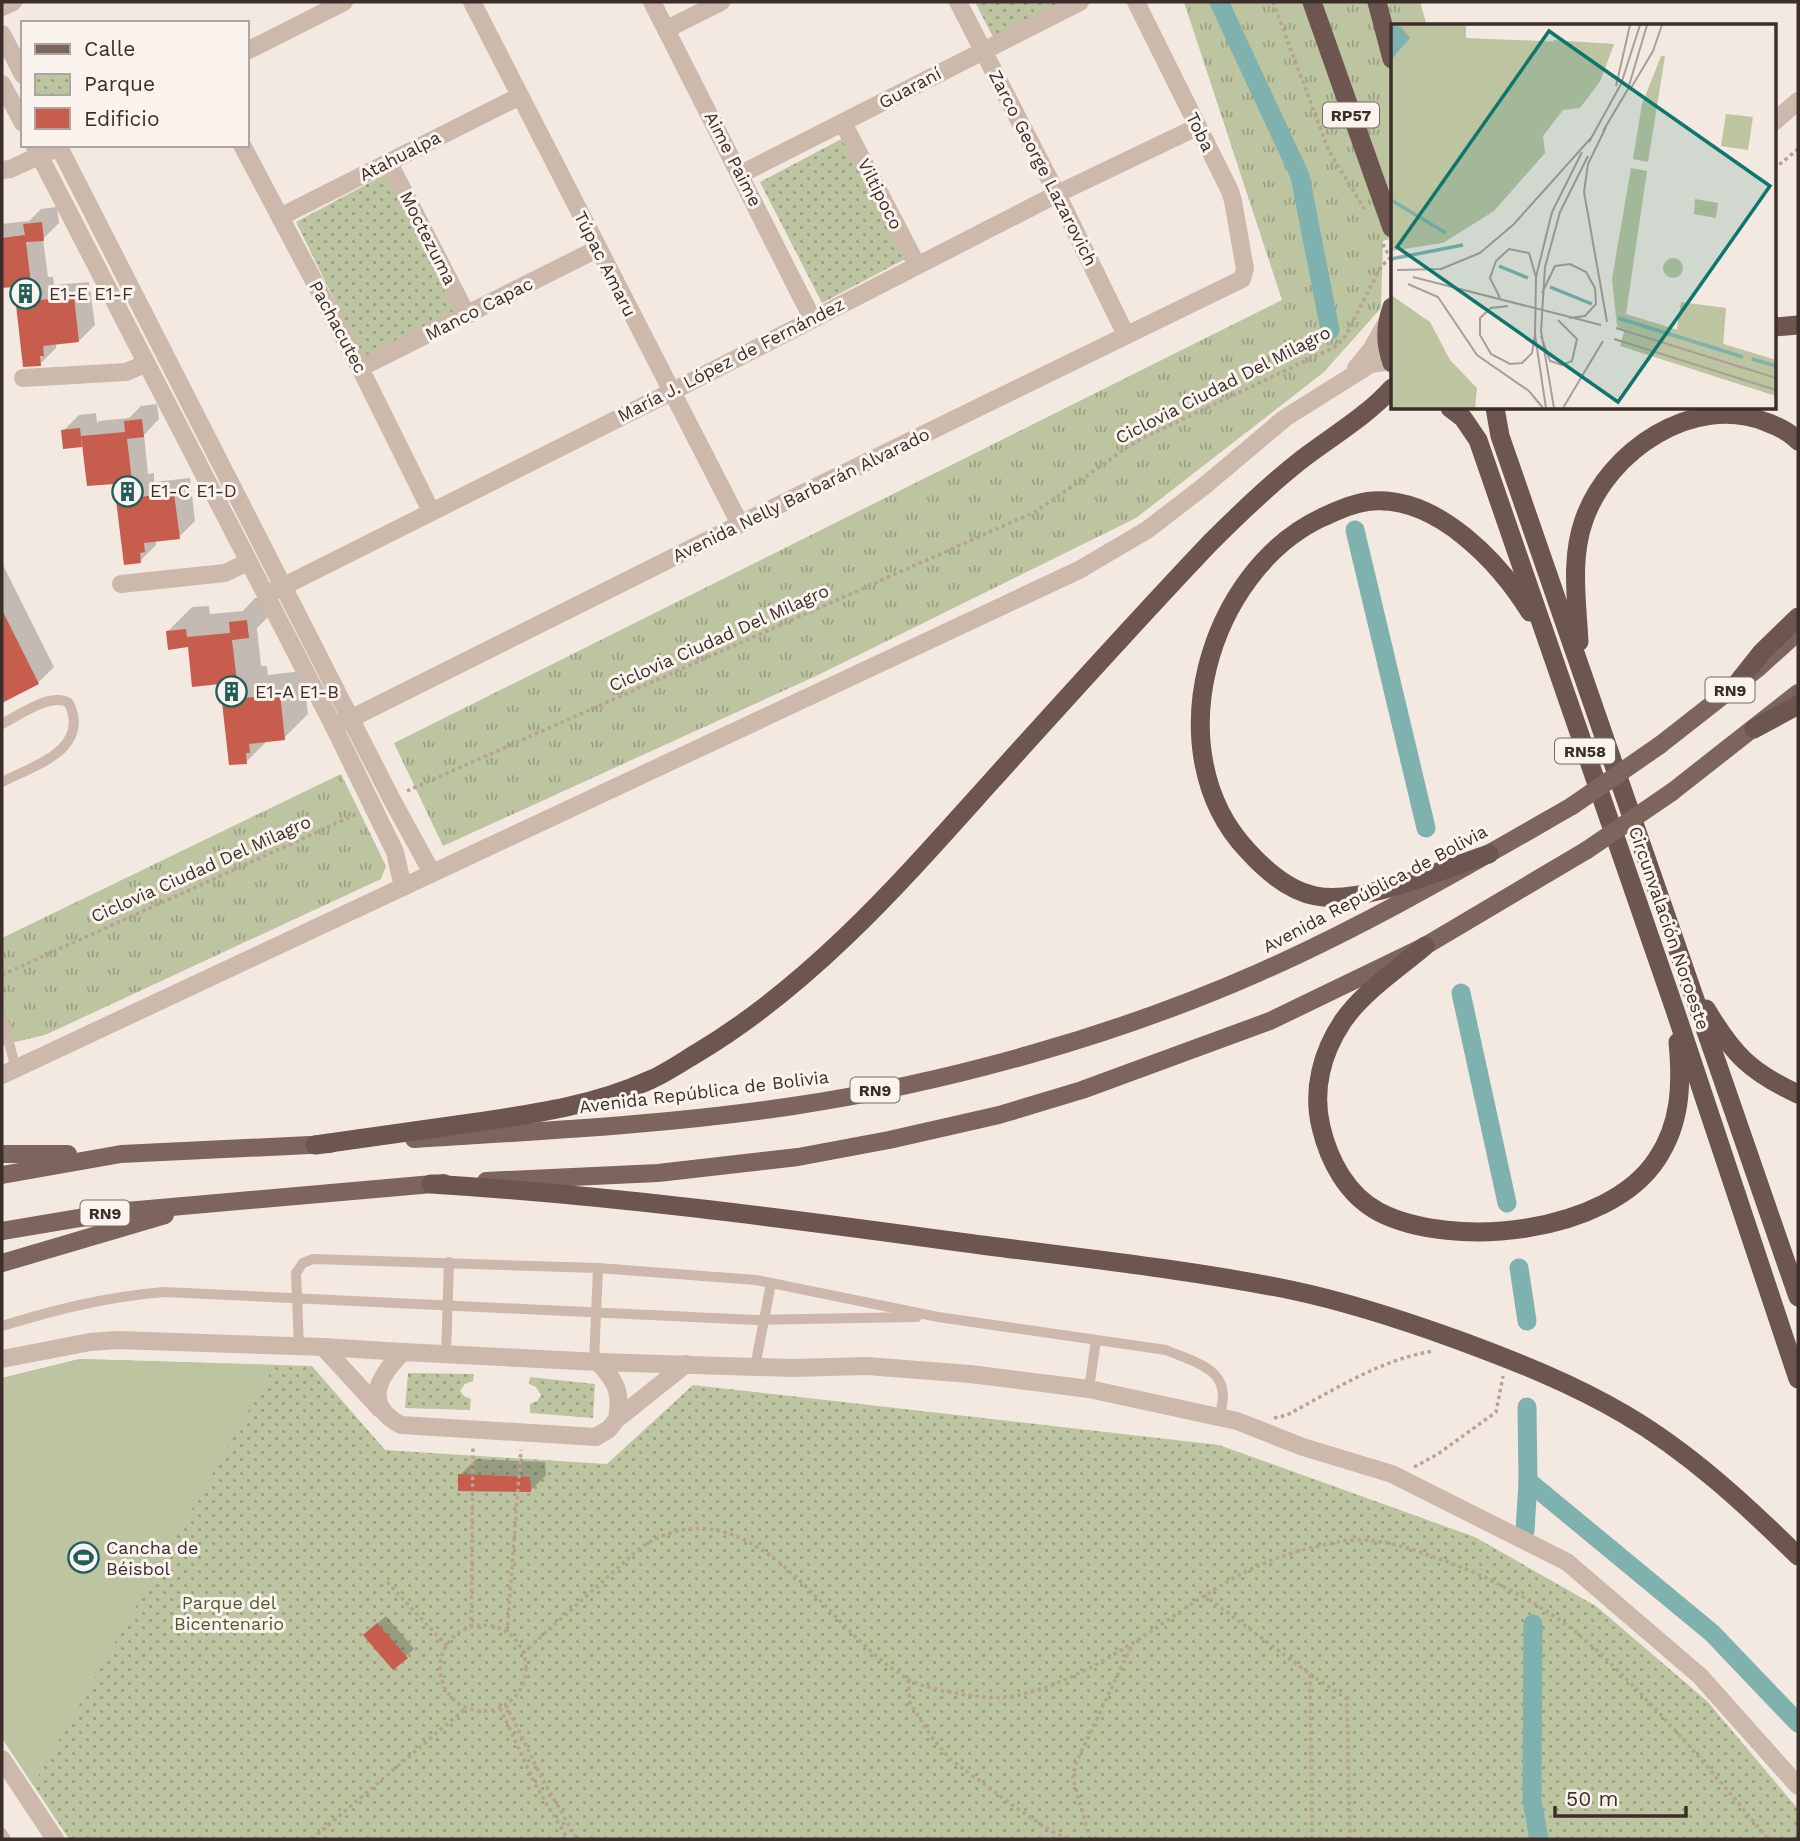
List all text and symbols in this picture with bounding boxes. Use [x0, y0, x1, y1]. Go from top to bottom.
legend [21, 21, 248, 147]
inset map [1391, 24, 1776, 410]
text: Calle [84, 36, 135, 61]
street label: Guaraní [875, 62, 945, 113]
street label: Zarco George Lazarovich [985, 66, 1102, 269]
text: Parque [84, 71, 155, 96]
road number: RP57 [1323, 102, 1379, 127]
text: Edificio [84, 106, 160, 131]
street label: Aime Paime [701, 108, 766, 210]
street label: Toba [1182, 109, 1219, 155]
street label: Atahualpa [356, 126, 444, 185]
street label: Viltipoco [854, 155, 907, 233]
street label: Moctezuma [396, 188, 461, 288]
street label: Túpac Amaru [570, 208, 641, 320]
street label: Manco Capac [422, 272, 536, 345]
building icon: E1-E E1-F [9, 277, 43, 311]
street label: Pachacutec [305, 277, 372, 377]
place label: E1-E E1-F [49, 283, 133, 304]
street label: María J. López de Fernández [614, 293, 848, 426]
street label: Ciclovia Ciudad Del Milagro [1112, 321, 1334, 448]
street label: Avenida Nelly Barbarán Alvarado [669, 423, 933, 566]
building icon: E1-C E1-D [110, 474, 144, 508]
place label: E1-C E1-D [150, 480, 237, 501]
street label: Ciclovia Ciudad Del Milagro [606, 579, 832, 696]
building icon: E1-A E1-B [215, 675, 249, 709]
road number: RN9 [1706, 678, 1754, 702]
place label: E1-A E1-B [255, 681, 339, 702]
road number: RN58 [1555, 738, 1615, 764]
street label: Ciclovia Ciudad Del Milagro [88, 810, 314, 927]
street label: Avenida República de Bolivia [1259, 820, 1491, 957]
street label: Circunvalación Noroeste [1625, 823, 1714, 1032]
street label: Avenida República de Bolivia [578, 1066, 830, 1117]
road number: RN9 [850, 1078, 900, 1102]
road number: RN9 [80, 1200, 130, 1226]
place label: Cancha de Béisbol [106, 1537, 198, 1579]
sports icon: Cancha de Béisbol [66, 1541, 100, 1575]
park label: Parque del Bicentenario [174, 1592, 284, 1634]
scale bar [1555, 1774, 1686, 1818]
text: 50 m [1566, 1786, 1618, 1811]

